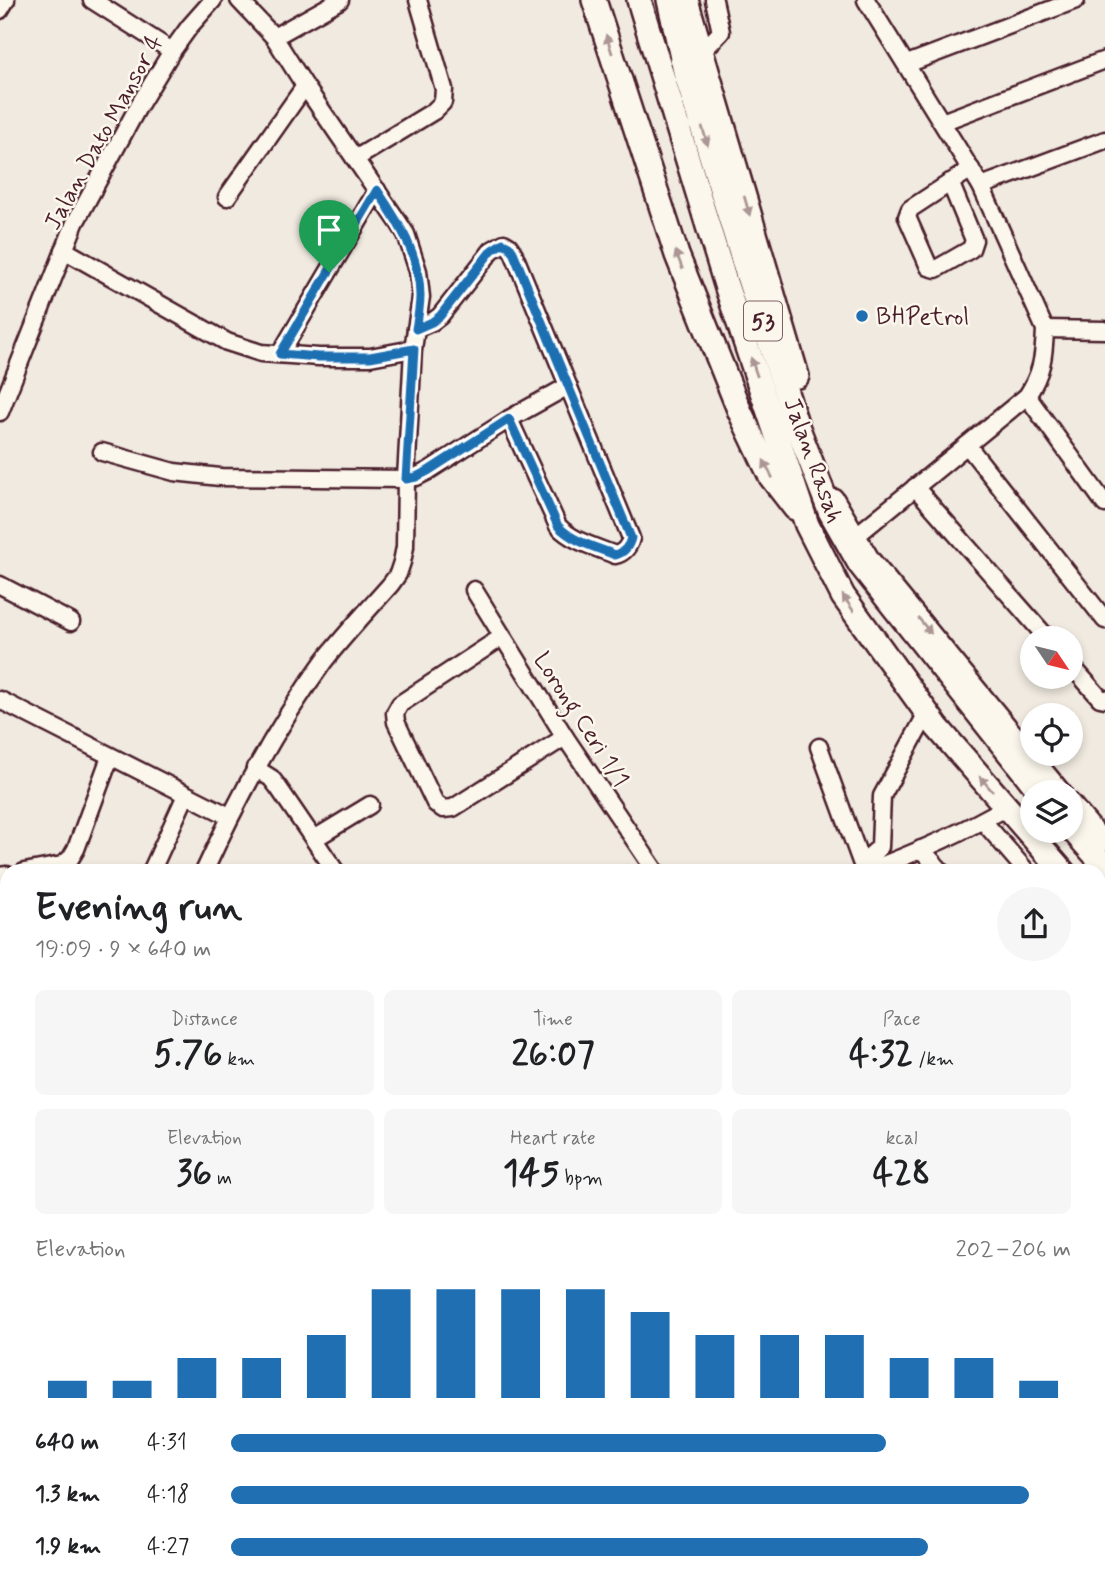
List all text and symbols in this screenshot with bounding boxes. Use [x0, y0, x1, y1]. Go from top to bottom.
street label: Jalan Dato Mansor 4 [38, 29, 171, 236]
one-way arrow [603, 33, 614, 54]
one-way arrow [700, 126, 711, 147]
one-way arrow [742, 196, 752, 217]
pin [299, 200, 359, 272]
icon: arrive [310, 211, 348, 249]
one-way arrow [674, 249, 685, 270]
road number: 53 [744, 302, 782, 340]
place label: BHPetrol [876, 302, 969, 333]
marker: BHPetrol [854, 308, 870, 324]
one-way arrow [748, 357, 759, 378]
street label: Jalan Rasah [776, 394, 850, 528]
one-way arrow [762, 459, 774, 479]
one-way arrow [841, 594, 855, 612]
one-way arrow [918, 617, 933, 635]
north arrow [1020, 626, 1083, 690]
map controls [1020, 626, 1083, 843]
street label: Lorong Ceri 1/1 [523, 647, 636, 795]
button: locate [1020, 703, 1083, 766]
one-way arrow [979, 775, 994, 792]
button: layers [1020, 780, 1083, 843]
text: Evening run [35, 884, 242, 933]
button: share [997, 887, 1071, 961]
text: 19:09 · 9 × 640 m [35, 935, 211, 965]
text: Distance [171, 1007, 238, 1032]
text: Time [533, 1007, 573, 1032]
text: Pace [883, 1007, 921, 1032]
text: 5.76 [153, 1032, 222, 1078]
text: 26:07 [511, 1032, 595, 1078]
text: 4:32 [849, 1032, 913, 1078]
text: km [222, 1047, 255, 1072]
text: /km [913, 1047, 954, 1072]
text: Elevation [167, 1126, 242, 1151]
text: Heart rate [510, 1126, 596, 1151]
text: kcal [886, 1126, 918, 1151]
text: 36 [177, 1151, 212, 1197]
text: 145 [503, 1151, 559, 1197]
text: 428 [873, 1151, 931, 1197]
text: m [212, 1166, 232, 1191]
text: bpm [559, 1166, 603, 1191]
text: Elevation [35, 1235, 126, 1265]
text: 202–206 m [955, 1235, 1071, 1265]
text: 640 m [35, 1428, 99, 1458]
text: 4:31 [147, 1428, 187, 1458]
text: 1.3 km [35, 1480, 100, 1510]
text: 4:18 [147, 1480, 189, 1510]
text: 1.9 km [35, 1532, 101, 1562]
text: 4:27 [147, 1532, 189, 1562]

